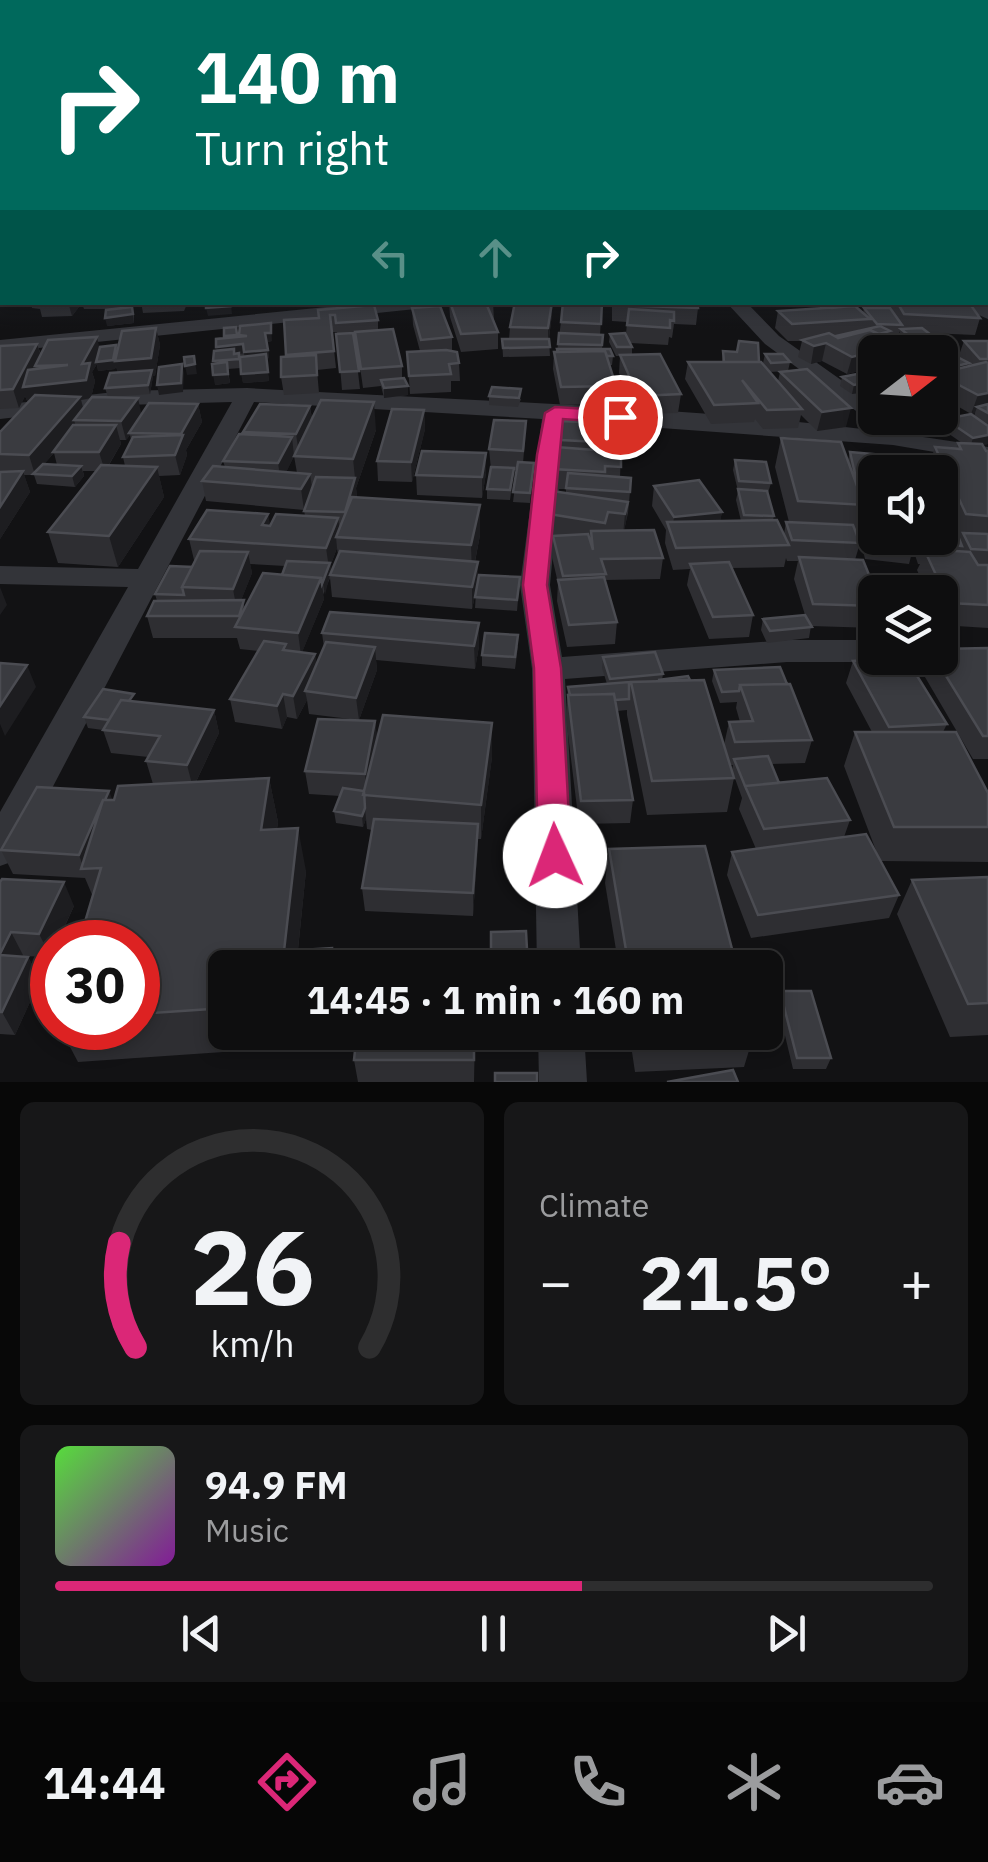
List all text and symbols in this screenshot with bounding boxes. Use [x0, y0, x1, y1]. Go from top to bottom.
text: 140 m [195, 31, 400, 122]
icon: right [30, 40, 160, 170]
text: Turn right [195, 119, 390, 177]
icon: left [363, 230, 418, 285]
icon: ahead [468, 230, 523, 285]
icon: right [573, 230, 628, 285]
north arrow [858, 335, 958, 435]
map controls [858, 335, 958, 675]
pin [578, 375, 663, 460]
icon: arrive [593, 390, 648, 445]
button: sound [858, 455, 958, 555]
button: layers [858, 575, 958, 675]
position arrow [503, 804, 607, 908]
speed limit sign: 30 [30, 920, 160, 1050]
text: 14:45 · 1 min · 160 m [307, 975, 684, 1024]
text: Climate [539, 1184, 649, 1226]
text: 26 [190, 1198, 314, 1334]
text: 21.5° [639, 1233, 833, 1331]
text: − [539, 1246, 572, 1317]
text: + [900, 1246, 933, 1317]
text: km/h [210, 1320, 294, 1367]
text: 94.9 FM [205, 1460, 348, 1509]
text: Music [205, 1509, 289, 1551]
icon: previous [174, 1606, 229, 1661]
icon: pause [466, 1606, 521, 1661]
icon: next [759, 1606, 814, 1661]
icon: directions [252, 1747, 322, 1817]
icon: music [407, 1747, 477, 1817]
icon: phone [563, 1747, 633, 1817]
icon: climate [719, 1747, 789, 1817]
icon: car [875, 1747, 945, 1817]
text: 14:44 [43, 1753, 166, 1811]

